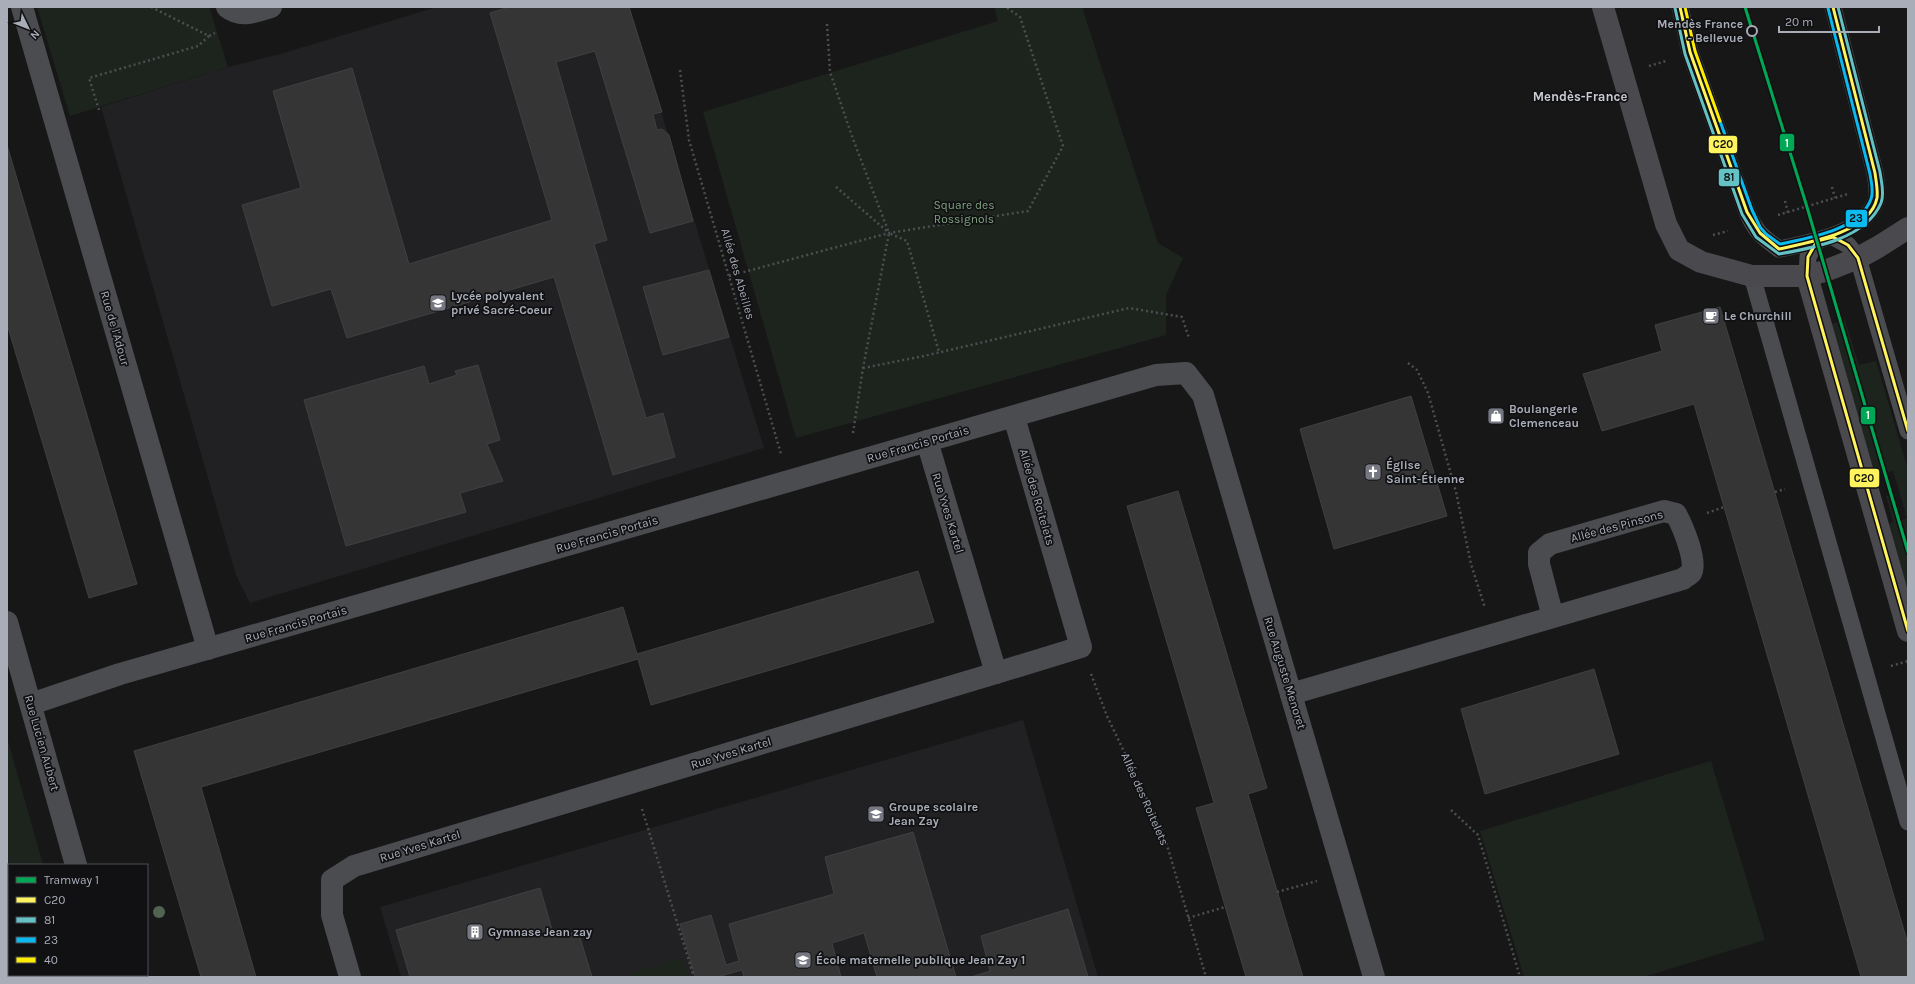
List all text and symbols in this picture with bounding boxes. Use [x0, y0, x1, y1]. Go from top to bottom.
north arrow [8, 8, 48, 48]
scale bar [1779, 8, 1879, 34]
text: 20 m [1785, 15, 1813, 29]
place label: Mendès France - Bellevue [1657, 17, 1743, 45]
marker: Mendès France - Bellevue [1746, 25, 1758, 37]
text: N [28, 27, 42, 42]
district label: Mendès-France [1533, 89, 1627, 104]
line badge: 1 [1779, 133, 1795, 152]
line badge: C20 [1708, 135, 1738, 154]
text: 1 [1785, 137, 1789, 150]
text: C20 [1713, 138, 1733, 151]
line badge: 81 [1718, 168, 1740, 187]
text: 81 [1723, 171, 1735, 184]
park label: Square des Rossignols [933, 198, 995, 226]
line badge: 23 [1845, 209, 1868, 228]
text: 23 [1849, 212, 1863, 225]
street label: Allée des Abeilles [718, 227, 758, 321]
street label: Rue de l'Adour [98, 289, 133, 368]
place label: Lycée polyvalent privé Sacré-Coeur [451, 289, 552, 317]
school or university icon: Lycée polyvalent privé Sacré-Coeur [428, 293, 448, 313]
cafe icon: Le Churchill [1701, 306, 1721, 326]
place label: Le Churchill [1724, 309, 1792, 323]
place label: Boulangerie Clemenceau [1509, 402, 1579, 430]
shop icon: Boulangerie Clemenceau [1486, 406, 1506, 426]
line badge: 1 [1860, 406, 1876, 425]
text: 1 [1866, 409, 1870, 422]
street label: Rue Francis Portais [865, 423, 971, 465]
street label: Allée des Roitelets [1017, 447, 1057, 547]
place label: Église Saint-Étienne [1386, 457, 1465, 486]
church icon: Église Saint-Étienne [1363, 462, 1383, 482]
line badge: C20 [1849, 468, 1880, 488]
street label: Rue Yves Kartel [929, 471, 967, 555]
text: C20 [1854, 472, 1874, 485]
street label: Allée des Pinsons [1569, 507, 1665, 545]
street label: Rue Francis Portais [554, 513, 660, 555]
street label: Rue Francis Portais [243, 603, 349, 645]
street label: Rue Auguste Menoret [1261, 615, 1309, 731]
street label: Rue Lucien Aubert [22, 694, 62, 793]
street label: Rue Yves Kartel [689, 734, 773, 772]
street label: Allée des Roitelets [1118, 751, 1172, 847]
place label: Groupe scolaire Jean Zay [889, 800, 978, 828]
school or university icon: Groupe scolaire Jean Zay [866, 804, 886, 824]
street label: Rue Yves Kartel [378, 827, 462, 865]
legend [8, 864, 148, 976]
text: Tramway 1 [44, 873, 99, 887]
text: C20 [44, 893, 65, 907]
text: 81 [44, 913, 55, 927]
building icon: Gymnase Jean zay [465, 922, 485, 942]
place label: Gymnase Jean zay [488, 925, 592, 939]
text: 23 [44, 933, 58, 947]
school or university icon: École maternelle publique Jean Zay 1 [793, 950, 813, 970]
place label: École maternelle publique Jean Zay 1 [816, 952, 1025, 967]
text: 40 [44, 953, 58, 967]

